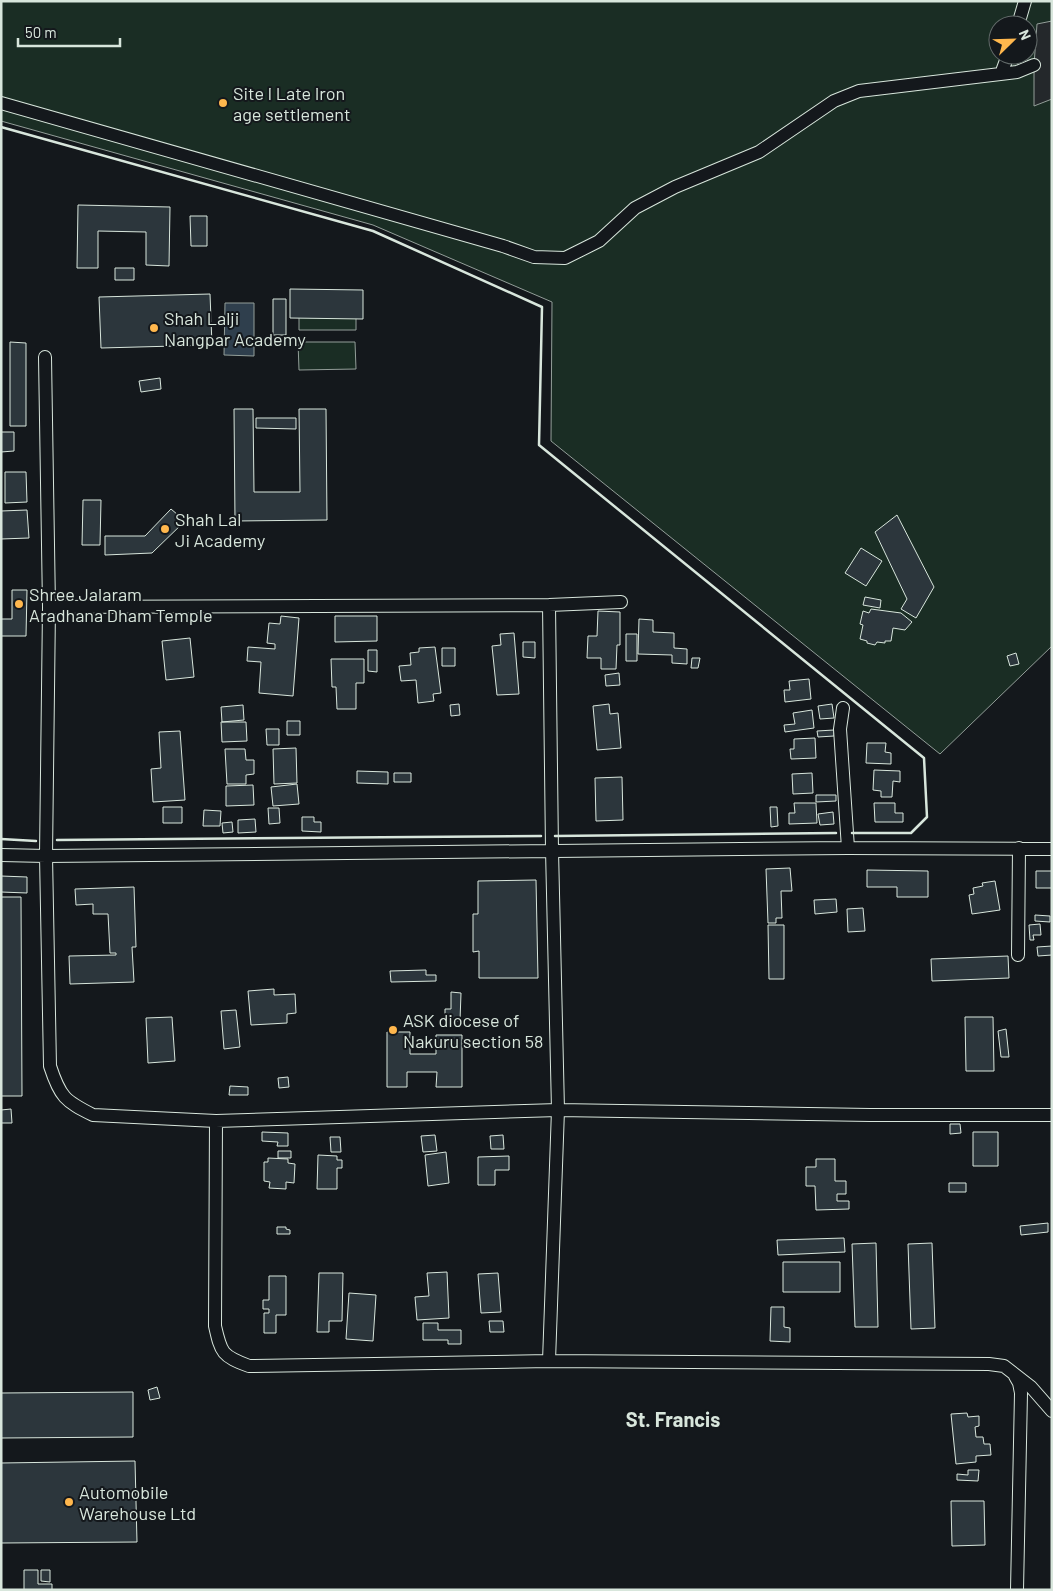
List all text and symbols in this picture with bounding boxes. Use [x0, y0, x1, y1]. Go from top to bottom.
scale bar [18, 15, 120, 47]
north arrow [988, 15, 1038, 65]
text: 50 m [25, 23, 57, 41]
text: N [1016, 27, 1035, 42]
place label: Site I Late Iron age settlement [233, 82, 351, 125]
marker: Site I Late Iron age settlement [217, 97, 229, 109]
place label: Shah Lalji Nangpar Academy [164, 307, 306, 350]
marker: Shah Lalji Nangpar Academy [148, 322, 160, 334]
place label: Shah Lal Ji Academy [175, 508, 265, 551]
marker: Shah Lal Ji Academy [159, 523, 171, 535]
place label: Shree Jalaram Aradhana Dham Temple [29, 583, 213, 626]
marker: Shree Jalaram Aradhana Dham Temple [13, 598, 25, 610]
place label: ASK diocese of Nakuru section 58 [403, 1009, 543, 1052]
marker: ASK diocese of Nakuru section 58 [387, 1024, 399, 1036]
district label: St. Francis [626, 1407, 720, 1431]
place label: Automobile Warehouse Ltd [79, 1481, 196, 1524]
marker: Automobile Warehouse Ltd [63, 1496, 75, 1508]

